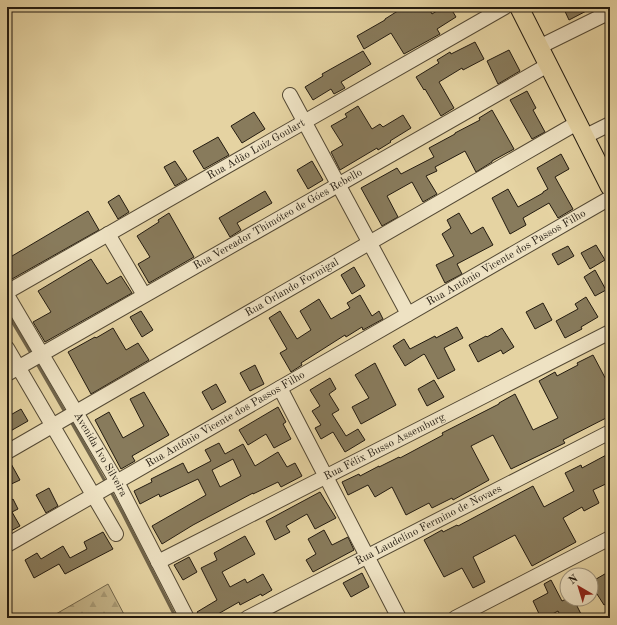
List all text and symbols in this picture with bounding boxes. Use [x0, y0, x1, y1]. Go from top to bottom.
street label: Rua Adão Luiz Goulart [205, 117, 307, 182]
street label: Rua Vereador Thimóteo de Góes Rebello [192, 167, 364, 272]
street label: Rua Antônio Vicente dos Passos Filho [425, 208, 588, 308]
street label: Rua Orlando Formigal [243, 256, 341, 319]
street label: Rua Antônio Vicente dos Passos Filho [144, 369, 307, 469]
street label: Avenida Ivo Silveira [72, 410, 129, 499]
street label: Rua Félix Busso Assemburg [322, 411, 447, 482]
street label: Rua Laudelino Fermino de Novaes [354, 483, 504, 567]
north arrow [559, 567, 599, 607]
text: N [567, 573, 581, 587]

